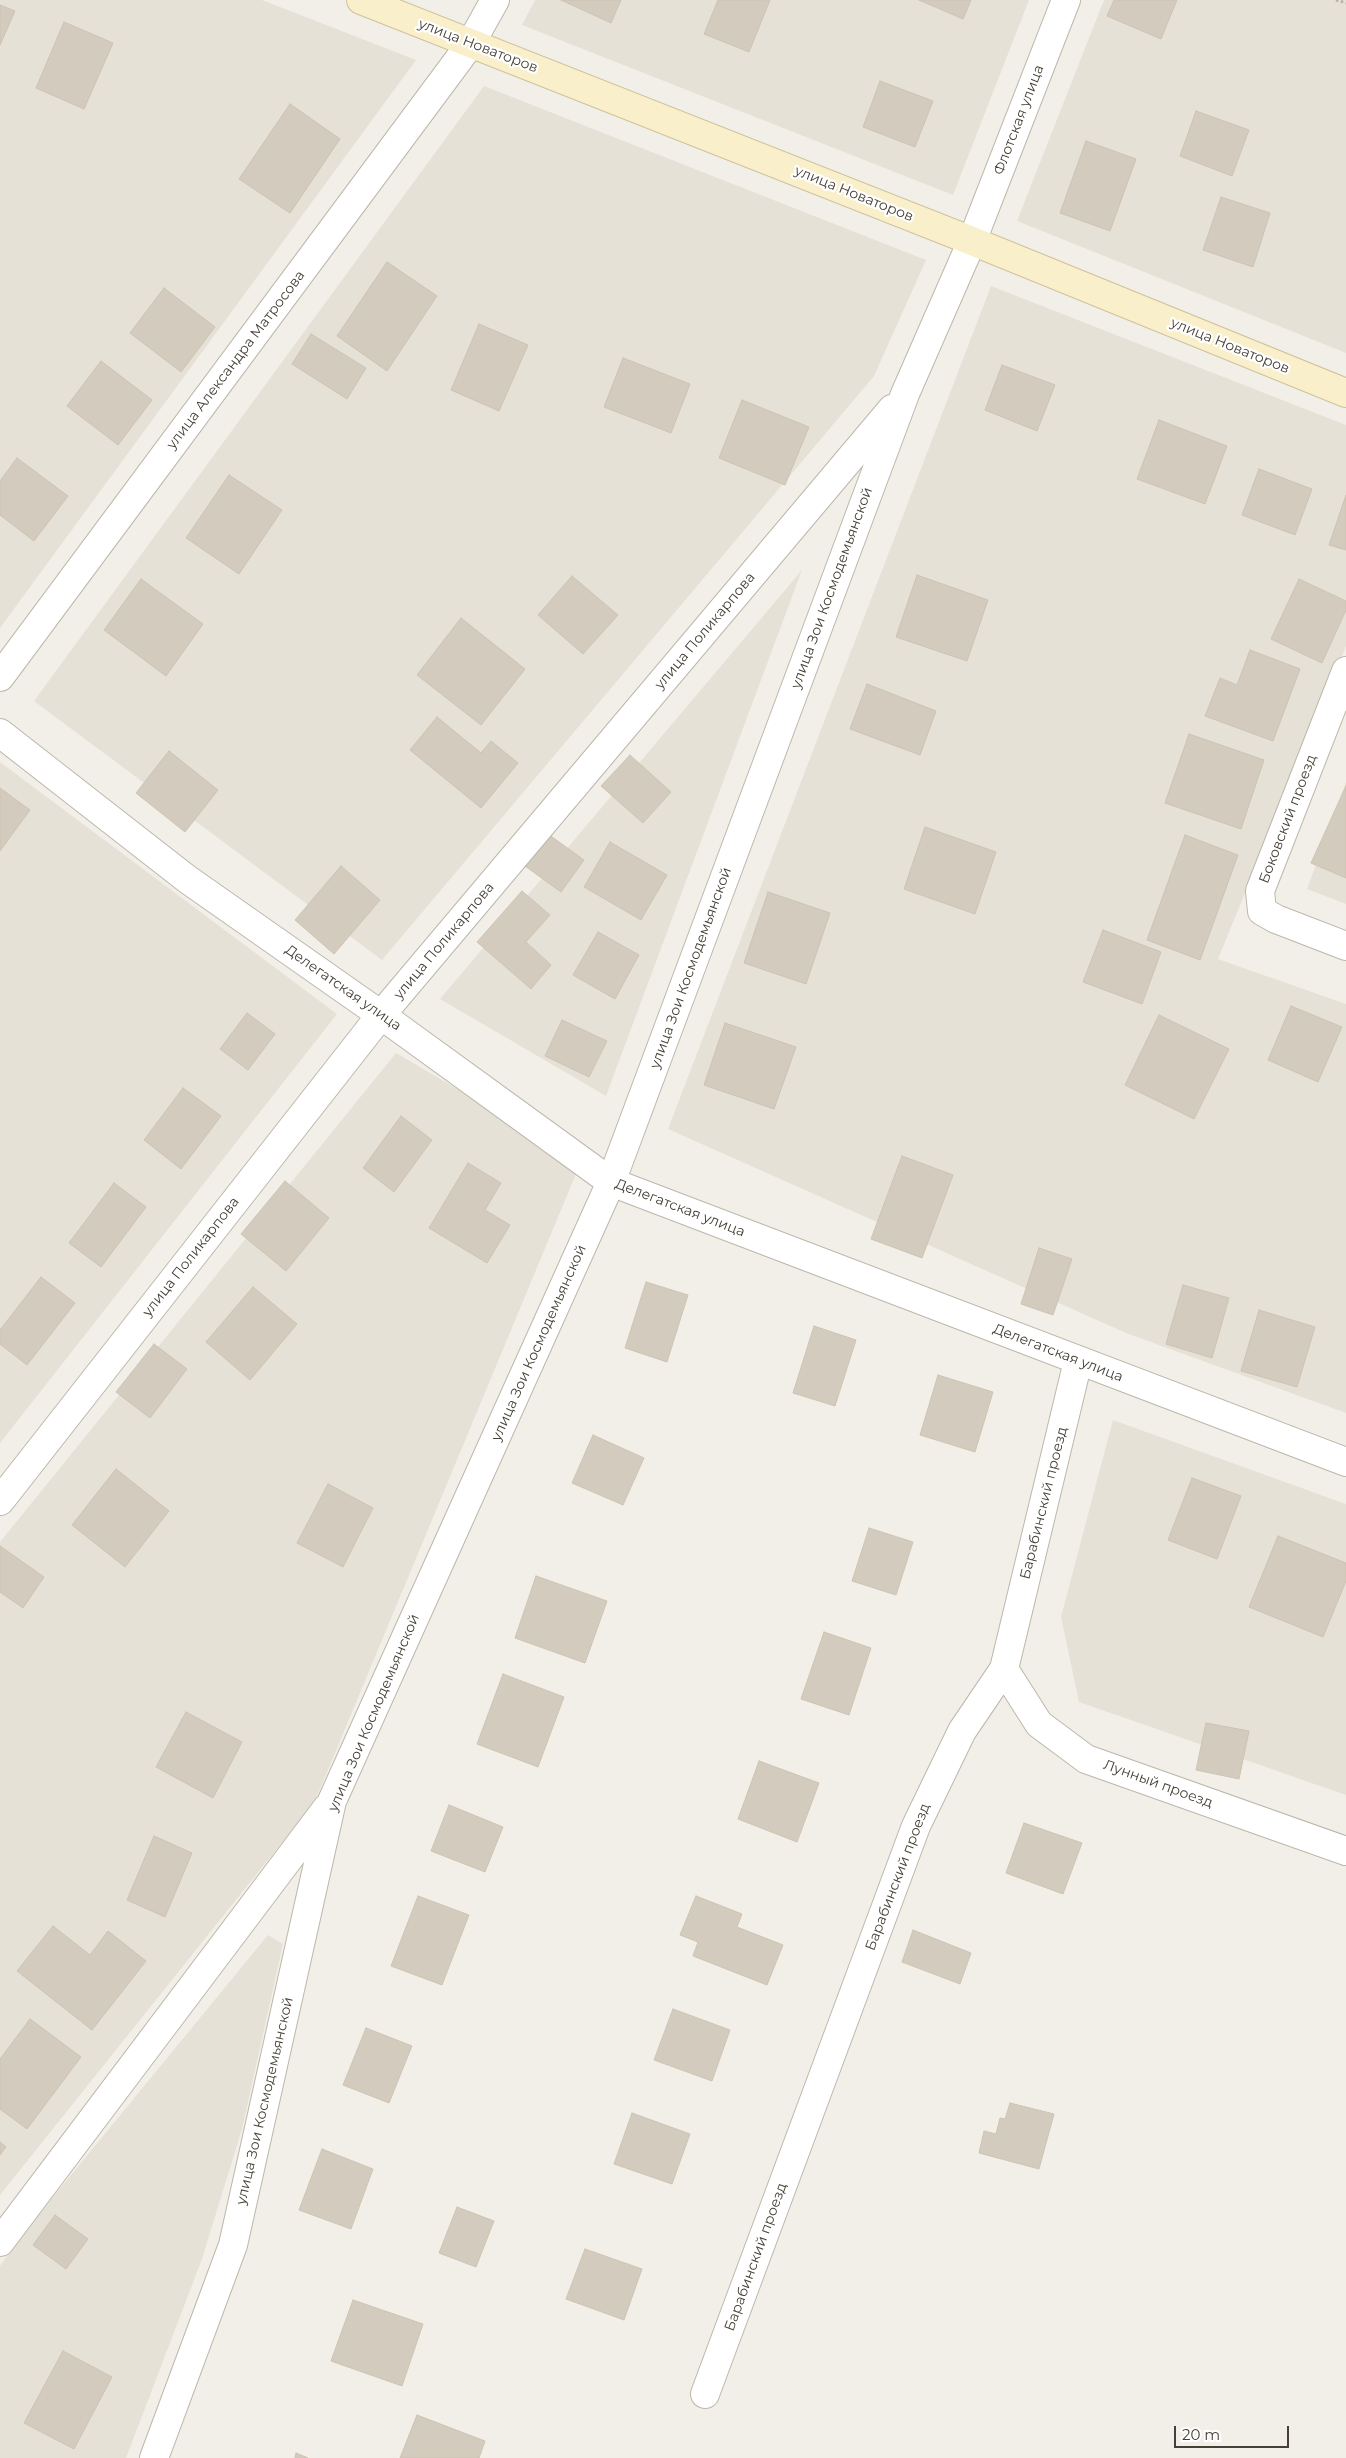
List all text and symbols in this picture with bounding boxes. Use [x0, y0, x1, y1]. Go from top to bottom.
street label: улица Новаторов [416, 15, 540, 77]
street label: Флотская улица [990, 63, 1048, 177]
street label: улица Новаторов [792, 162, 916, 226]
street label: улица Александра Матросова [163, 267, 309, 453]
street label: улица Новаторов [1168, 314, 1292, 378]
street label: улица Зои Космодемьянской [788, 485, 876, 691]
street label: улица Поликарпова [651, 569, 759, 693]
street label: Боковский проезд [1256, 752, 1320, 886]
street label: улица Зои Космодемьянской [647, 865, 735, 1071]
street label: улица Поликарпова [390, 879, 498, 1003]
street label: Делегатская улица [282, 942, 404, 1034]
street label: Делегатская улица [613, 1175, 747, 1241]
street label: улица Поликарпова [139, 1194, 243, 1320]
street label: улица Зои Космодемьянской [488, 1242, 590, 1444]
street label: Делегатская улица [991, 1320, 1125, 1386]
street label: Барабинский проезд [1017, 1425, 1071, 1581]
street label: улица Зои Космодемьянской [325, 1612, 423, 1814]
street label: Лунный проезд [1101, 1756, 1215, 1812]
street label: Барабинский проезд [862, 1801, 934, 1953]
street label: улица Зои Космодемьянской [233, 1995, 297, 2207]
street label: Барабинский проезд [721, 2181, 791, 2333]
scale bar [1176, 2416, 1291, 2448]
text: 20 m [1182, 2425, 1220, 2444]

